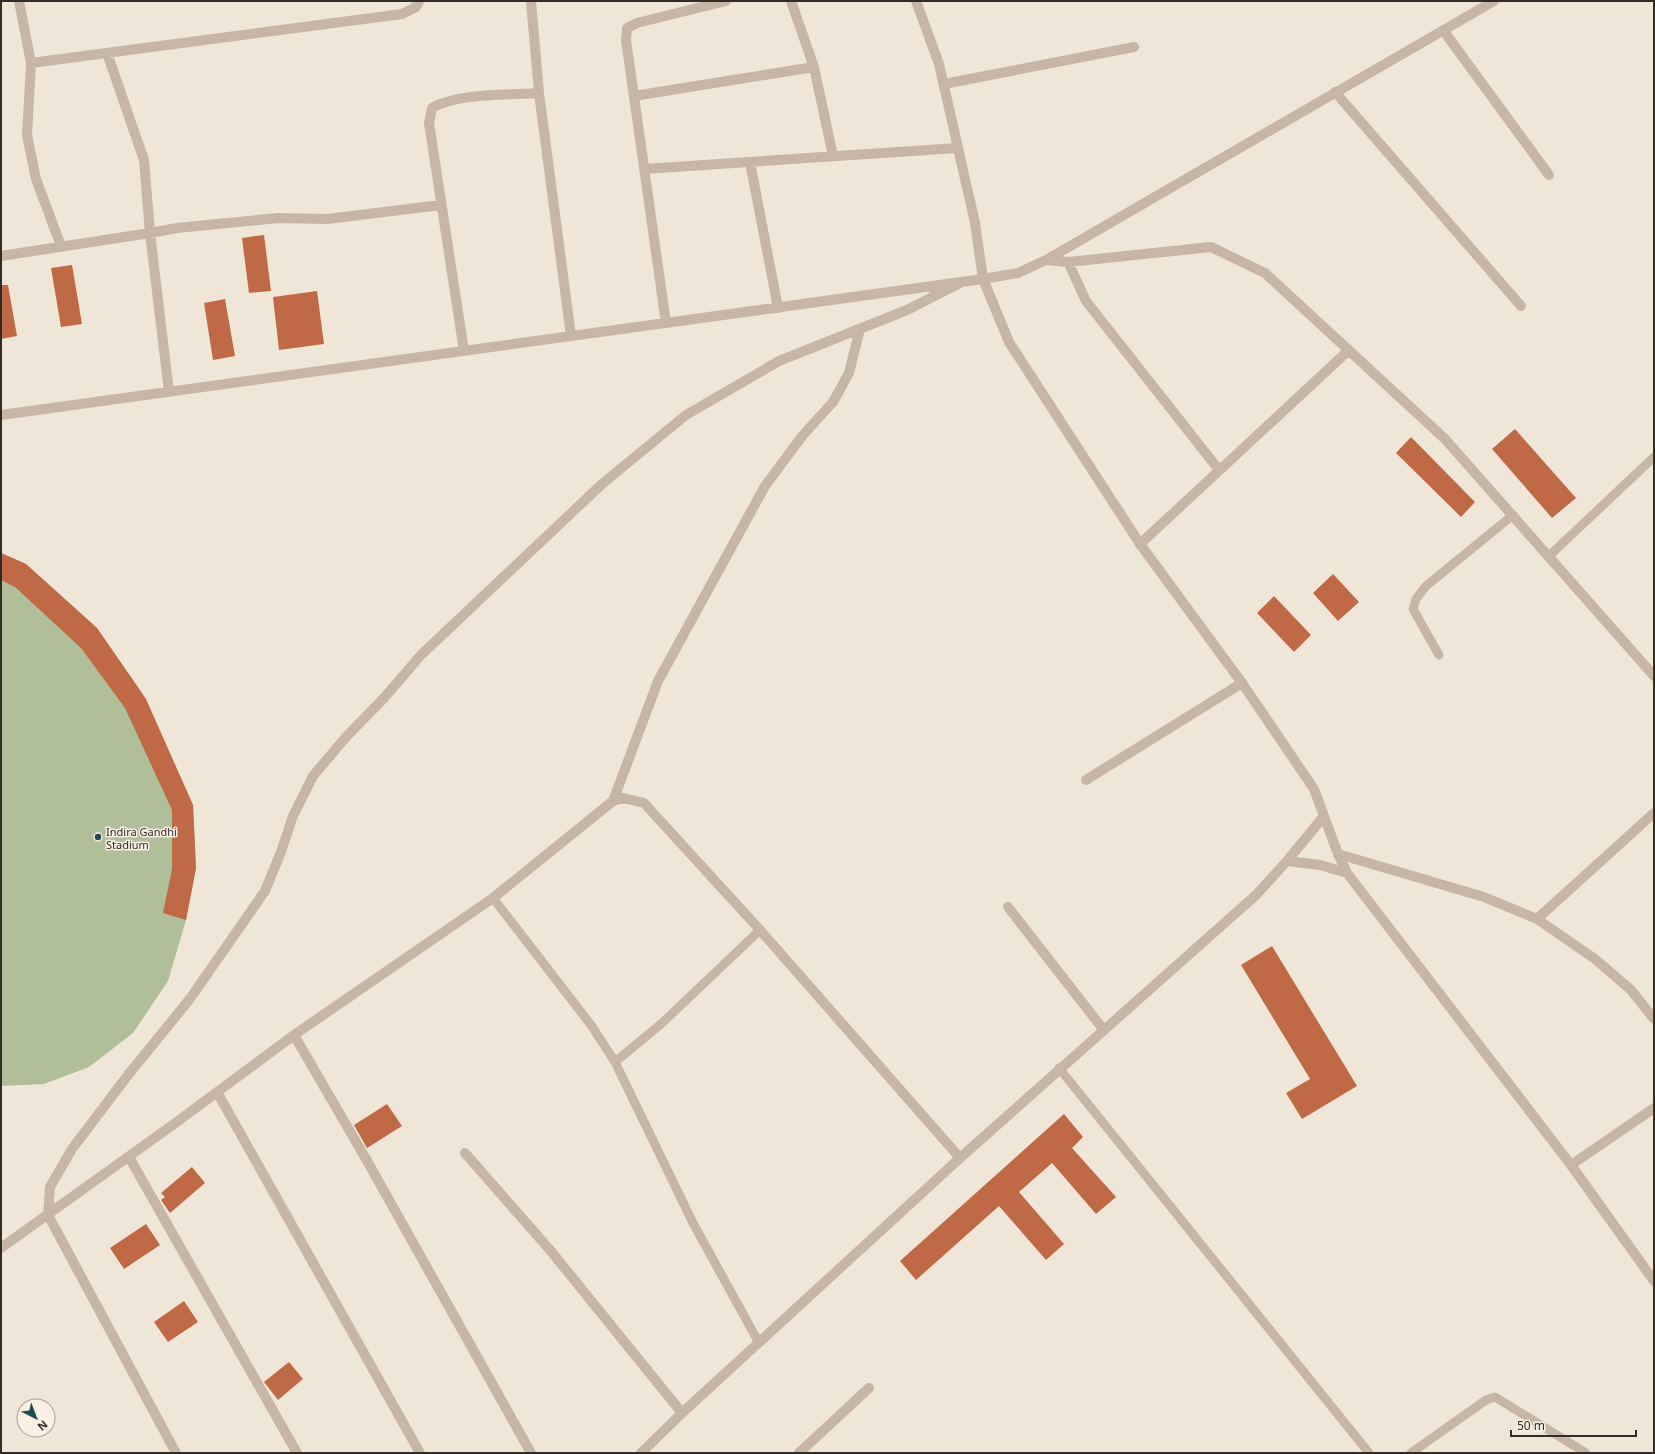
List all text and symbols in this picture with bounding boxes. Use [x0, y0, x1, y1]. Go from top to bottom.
place label: Indira Gandhi Stadium [106, 824, 177, 852]
marker: Indira Gandhi Stadium [93, 832, 103, 842]
north arrow [16, 1398, 56, 1438]
scale bar [1511, 1412, 1636, 1438]
text: N [35, 1417, 51, 1434]
text: 50 m [1517, 1417, 1545, 1434]

